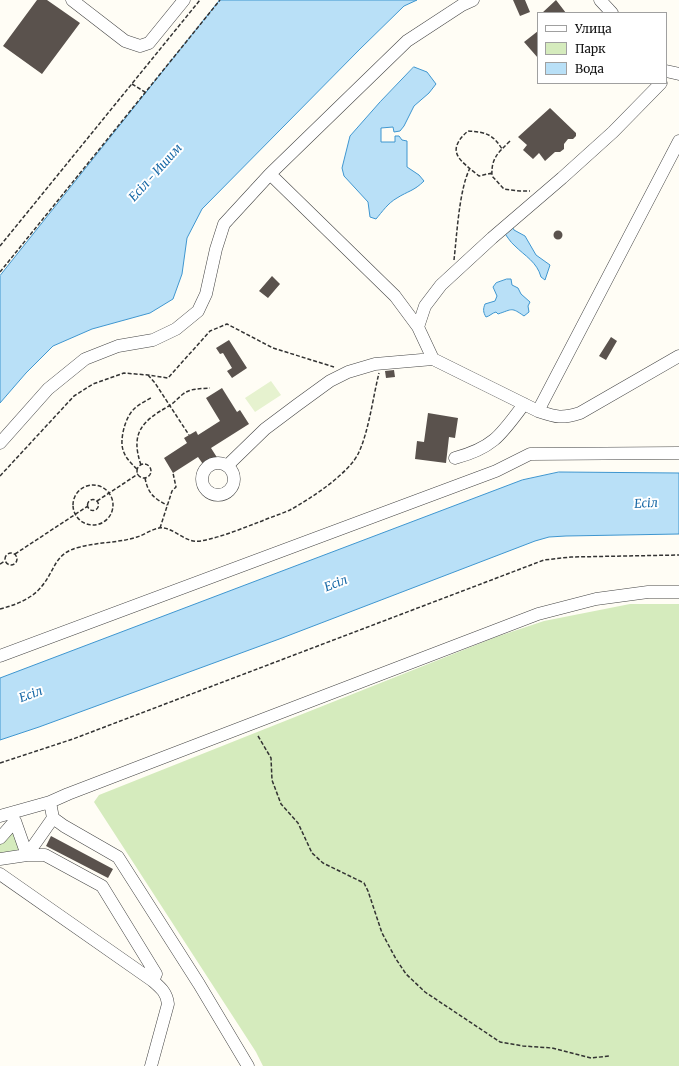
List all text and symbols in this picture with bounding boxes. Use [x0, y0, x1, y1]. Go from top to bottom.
legend [537, 12, 667, 84]
text: Улица [575, 21, 612, 36]
text: Парк [575, 41, 606, 56]
text: Вода [575, 61, 604, 76]
water label: Есіл - Ишим [126, 141, 186, 205]
water label: Есіл [634, 496, 658, 512]
water label: Есіл [322, 573, 350, 595]
water label: Есіл [17, 684, 45, 706]

